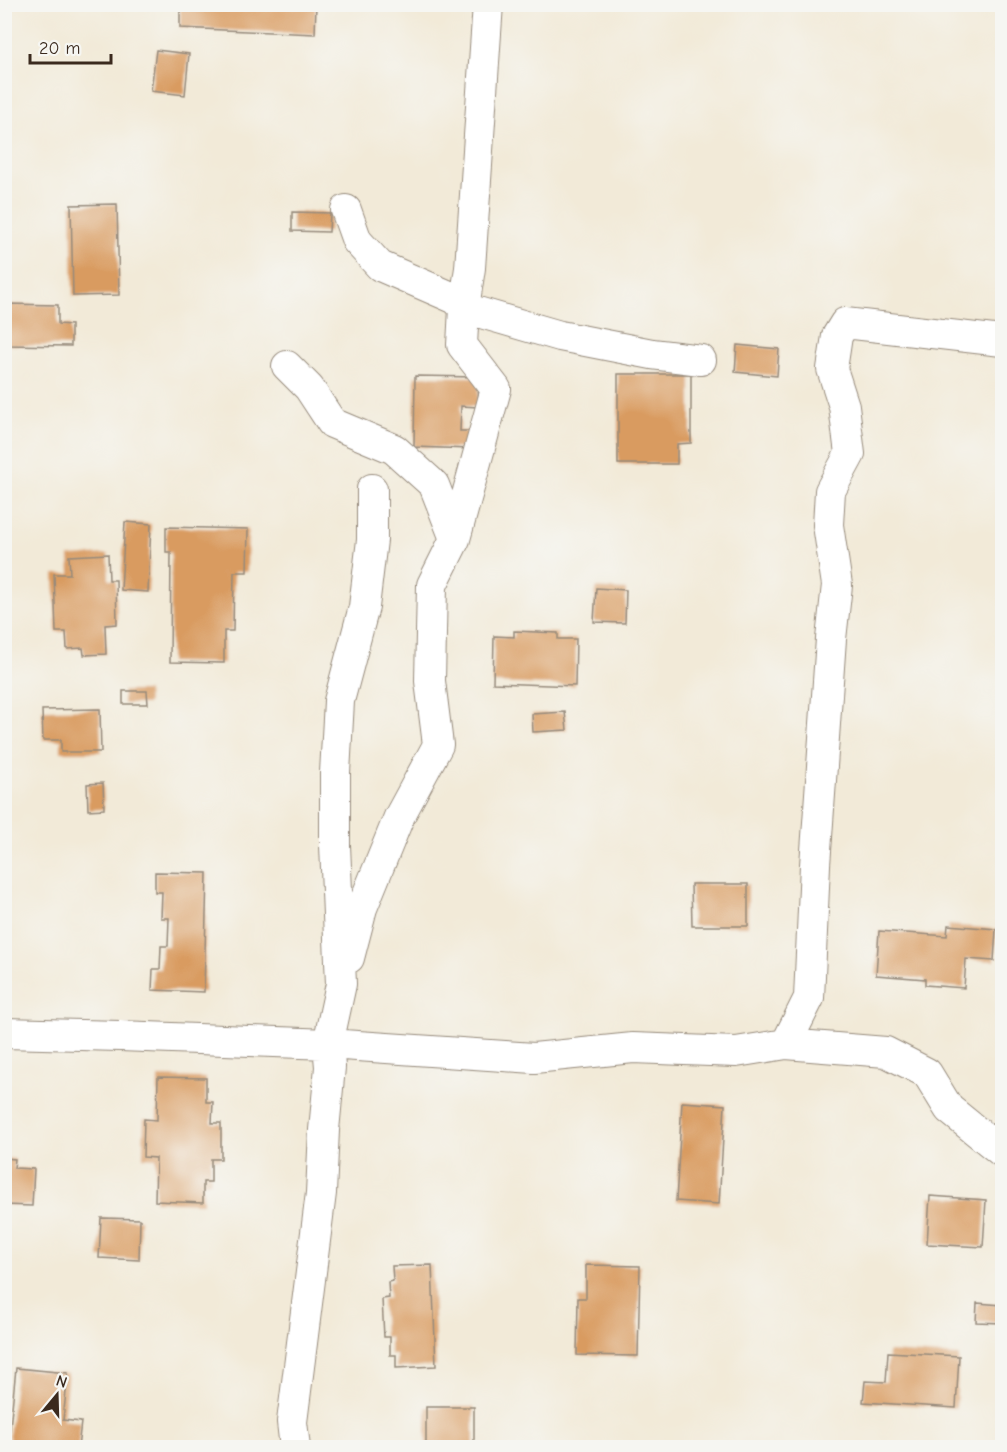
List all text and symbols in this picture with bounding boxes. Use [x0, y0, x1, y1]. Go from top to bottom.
scale bar [30, 27, 111, 65]
text: 20 m [39, 38, 80, 59]
north arrow [27, 1365, 87, 1425]
text: N [54, 1372, 69, 1392]

